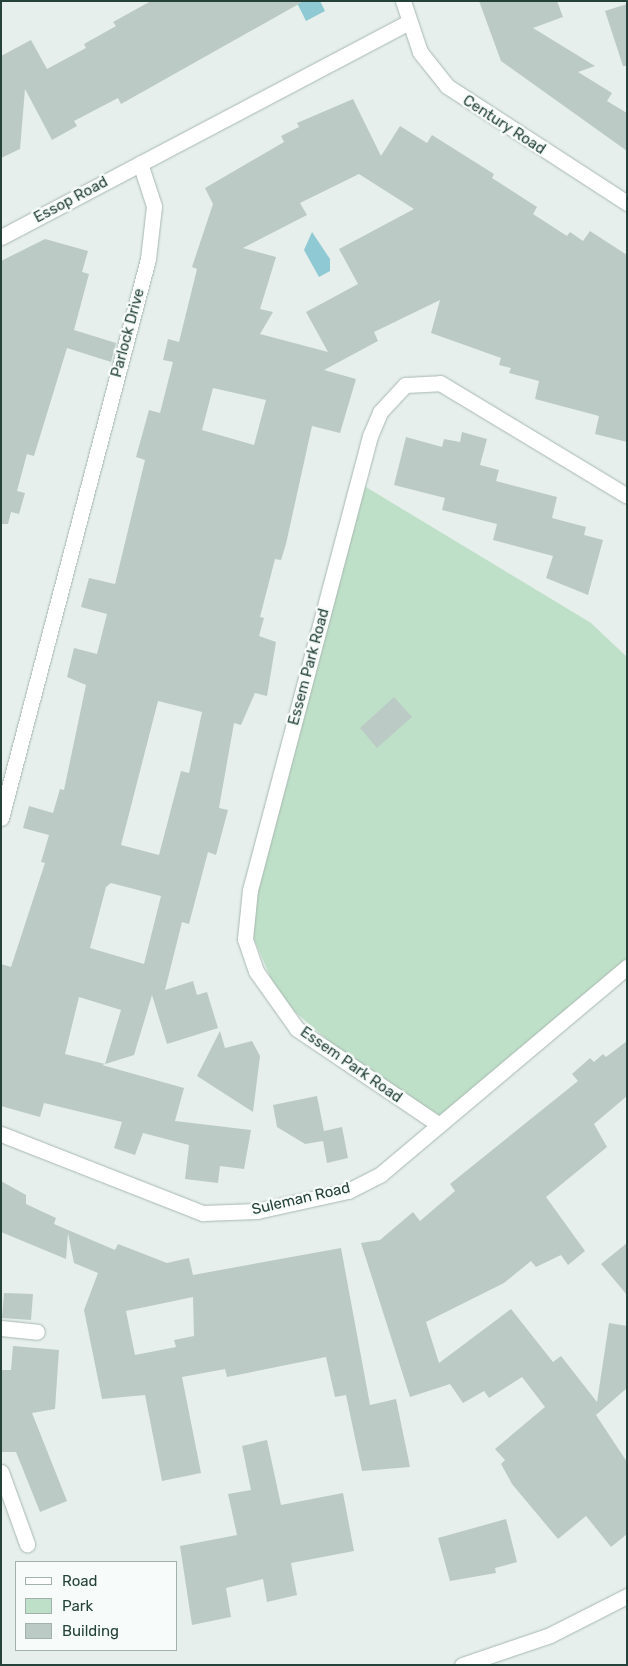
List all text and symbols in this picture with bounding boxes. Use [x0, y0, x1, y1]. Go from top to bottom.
street label: Century Road [459, 91, 549, 159]
street label: Essop Road [31, 173, 111, 227]
street label: Parlock Drive [107, 286, 149, 380]
street label: Essem Park Road [285, 607, 333, 727]
street label: Essem Park Road [297, 1023, 405, 1107]
street label: Suleman Road [250, 1179, 352, 1219]
legend [15, 1561, 178, 1651]
text: Road [62, 1572, 98, 1590]
text: Park [62, 1597, 93, 1615]
text: Building [62, 1622, 119, 1640]

